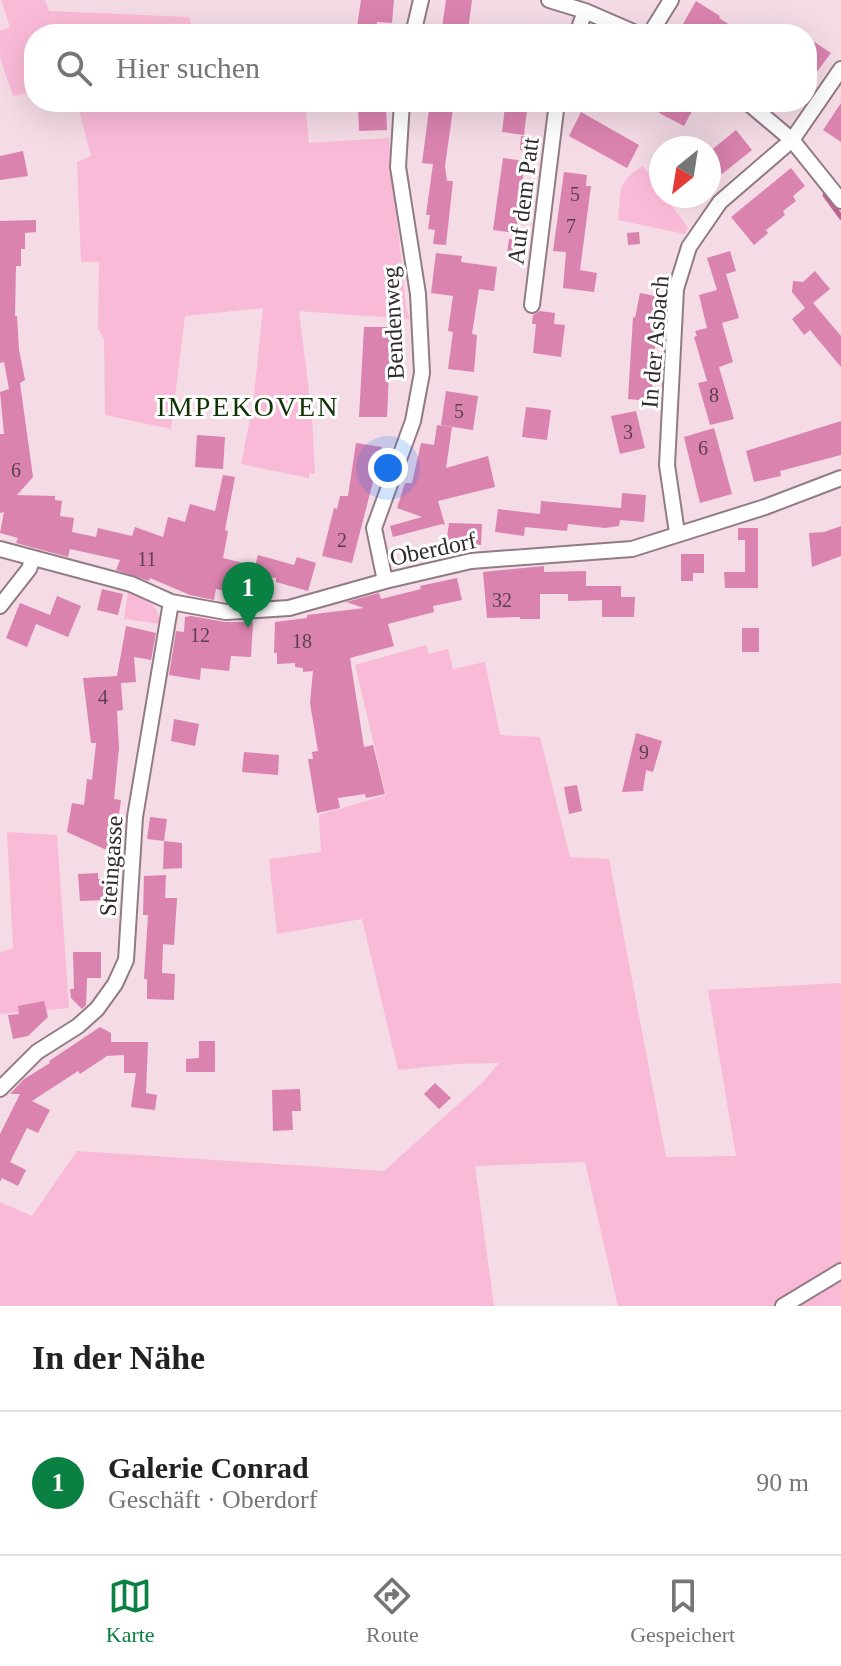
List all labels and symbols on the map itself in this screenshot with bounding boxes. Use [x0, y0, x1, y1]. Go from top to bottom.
street label: Auf dem Patt [502, 136, 544, 266]
north arrow [649, 136, 721, 208]
house number: 5 [570, 183, 580, 205]
house number: 7 [566, 215, 576, 237]
street label: Bendenweg [377, 266, 409, 380]
street label: In der Asbach [636, 274, 674, 410]
house number: 8 [709, 384, 719, 406]
district label: IMPEKOVEN [157, 391, 339, 422]
house number: 5 [454, 400, 464, 422]
house number: 3 [623, 421, 633, 443]
house number: 6 [698, 437, 708, 459]
your location [368, 448, 408, 488]
house number: 6 [11, 459, 21, 481]
street label: Oberdorf [387, 527, 479, 571]
house number: 2 [337, 529, 347, 551]
house number: 11 [137, 548, 157, 570]
pin: 1 [222, 562, 274, 628]
house number: 32 [492, 589, 512, 611]
house number: 12 [190, 624, 210, 646]
house number: 18 [292, 630, 312, 652]
house number: 4 [98, 686, 108, 708]
house number: 9 [639, 741, 649, 763]
street label: Steingasse [94, 815, 128, 917]

